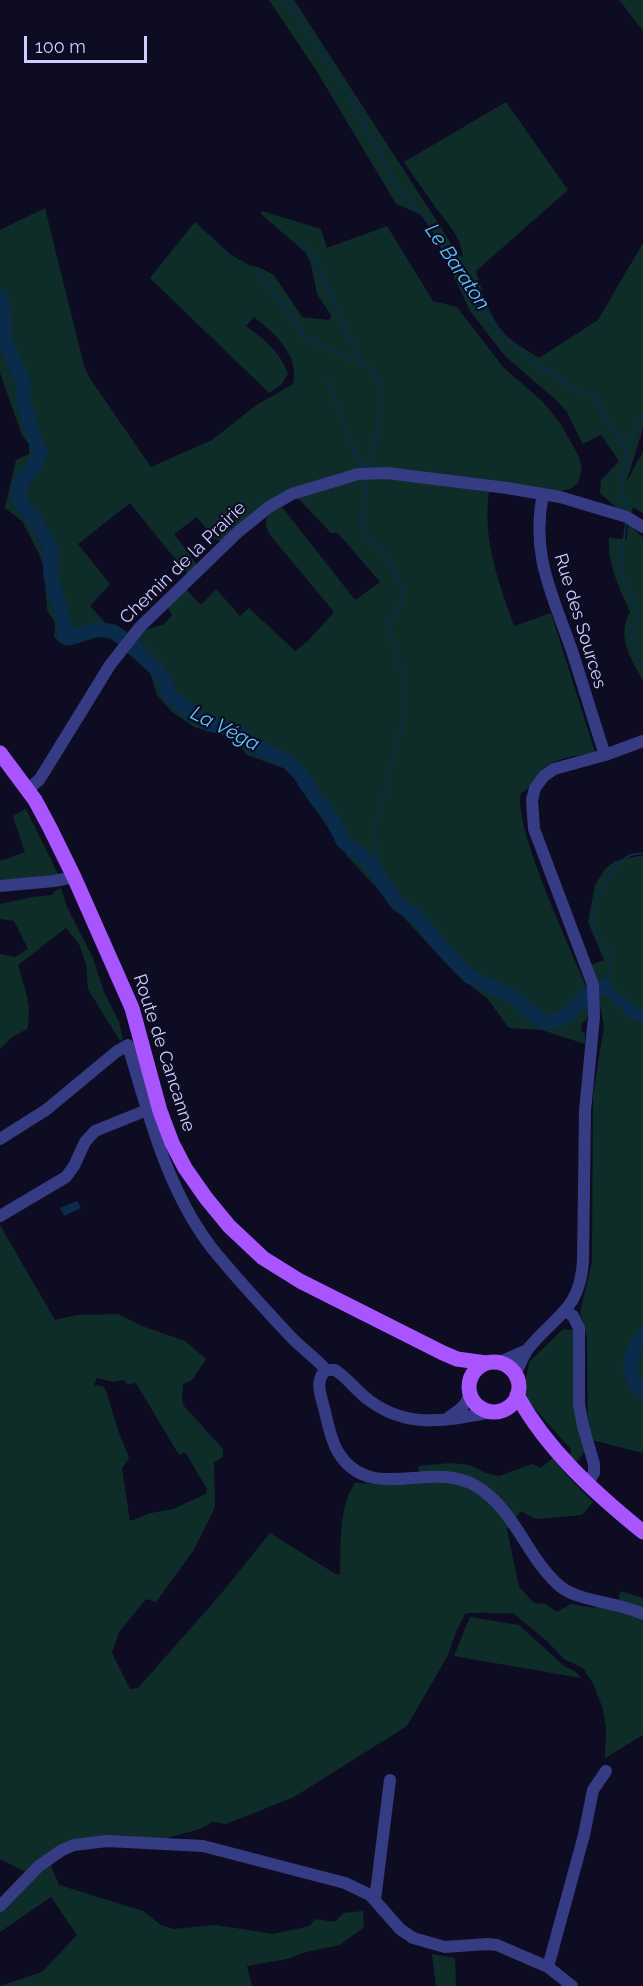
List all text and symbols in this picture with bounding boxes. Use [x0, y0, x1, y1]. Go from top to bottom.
scale bar [27, 24, 150, 62]
text: 100 m [35, 36, 86, 57]
water label: Le Baraton [420, 219, 494, 315]
street label: Chemin de la Prairie [116, 497, 250, 629]
street label: Rue des Sources [549, 551, 611, 691]
water label: La Véga [187, 702, 263, 756]
street label: Route de Cancanne [128, 972, 200, 1134]

